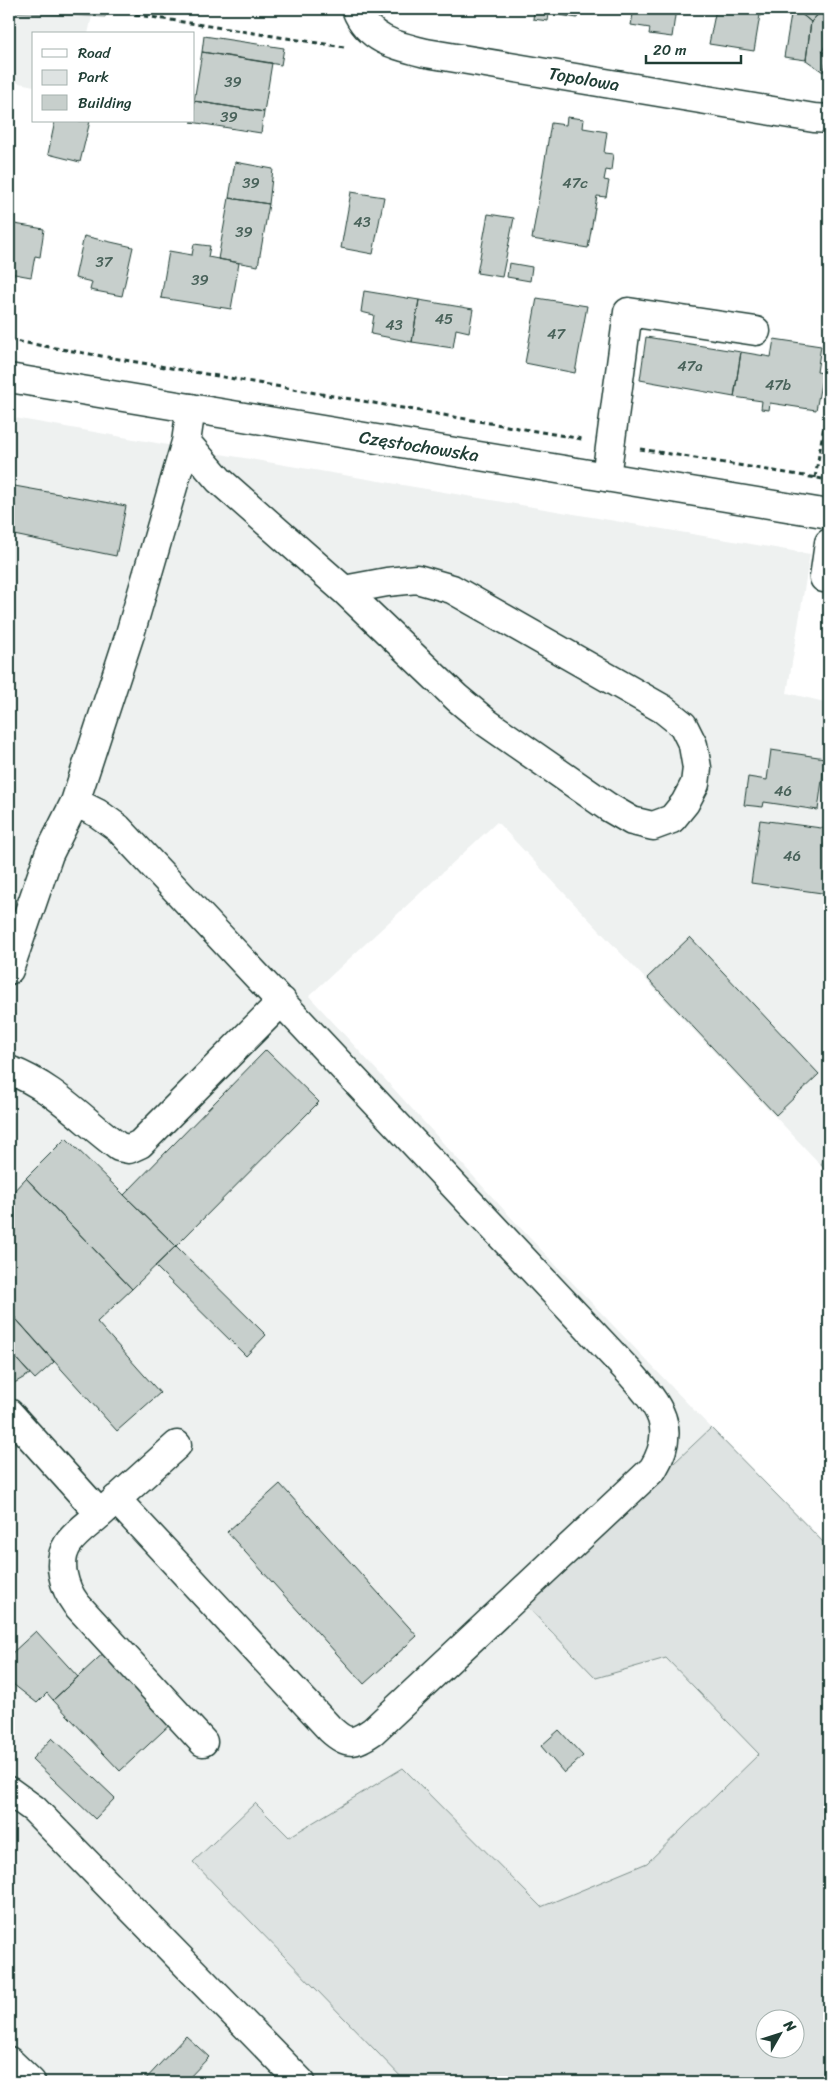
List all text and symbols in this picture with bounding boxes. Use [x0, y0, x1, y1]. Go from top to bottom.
legend [32, 32, 195, 122]
scale bar [646, 32, 740, 64]
text: 20 m [653, 37, 687, 63]
text: Road [78, 40, 111, 66]
street label: Topolowa [546, 57, 622, 101]
text: Park [78, 64, 109, 90]
house number: 39 [224, 69, 242, 95]
text: Building [78, 90, 132, 116]
house number: 39 [220, 104, 238, 130]
house number: 39 [242, 170, 260, 196]
house number: 47c [562, 170, 588, 196]
house number: 43 [353, 209, 371, 235]
house number: 39 [235, 219, 253, 245]
house number: 37 [96, 249, 114, 275]
house number: 39 [191, 267, 209, 293]
house number: 45 [435, 306, 453, 332]
house number: 43 [385, 312, 403, 338]
house number: 47 [547, 321, 566, 347]
house number: 47a [677, 353, 703, 379]
house number: 47b [765, 372, 791, 398]
street label: Częstochowska [357, 421, 481, 471]
house number: 46 [774, 778, 792, 804]
house number: 46 [783, 843, 801, 869]
north arrow [756, 2008, 806, 2058]
text: N [776, 2014, 803, 2038]

